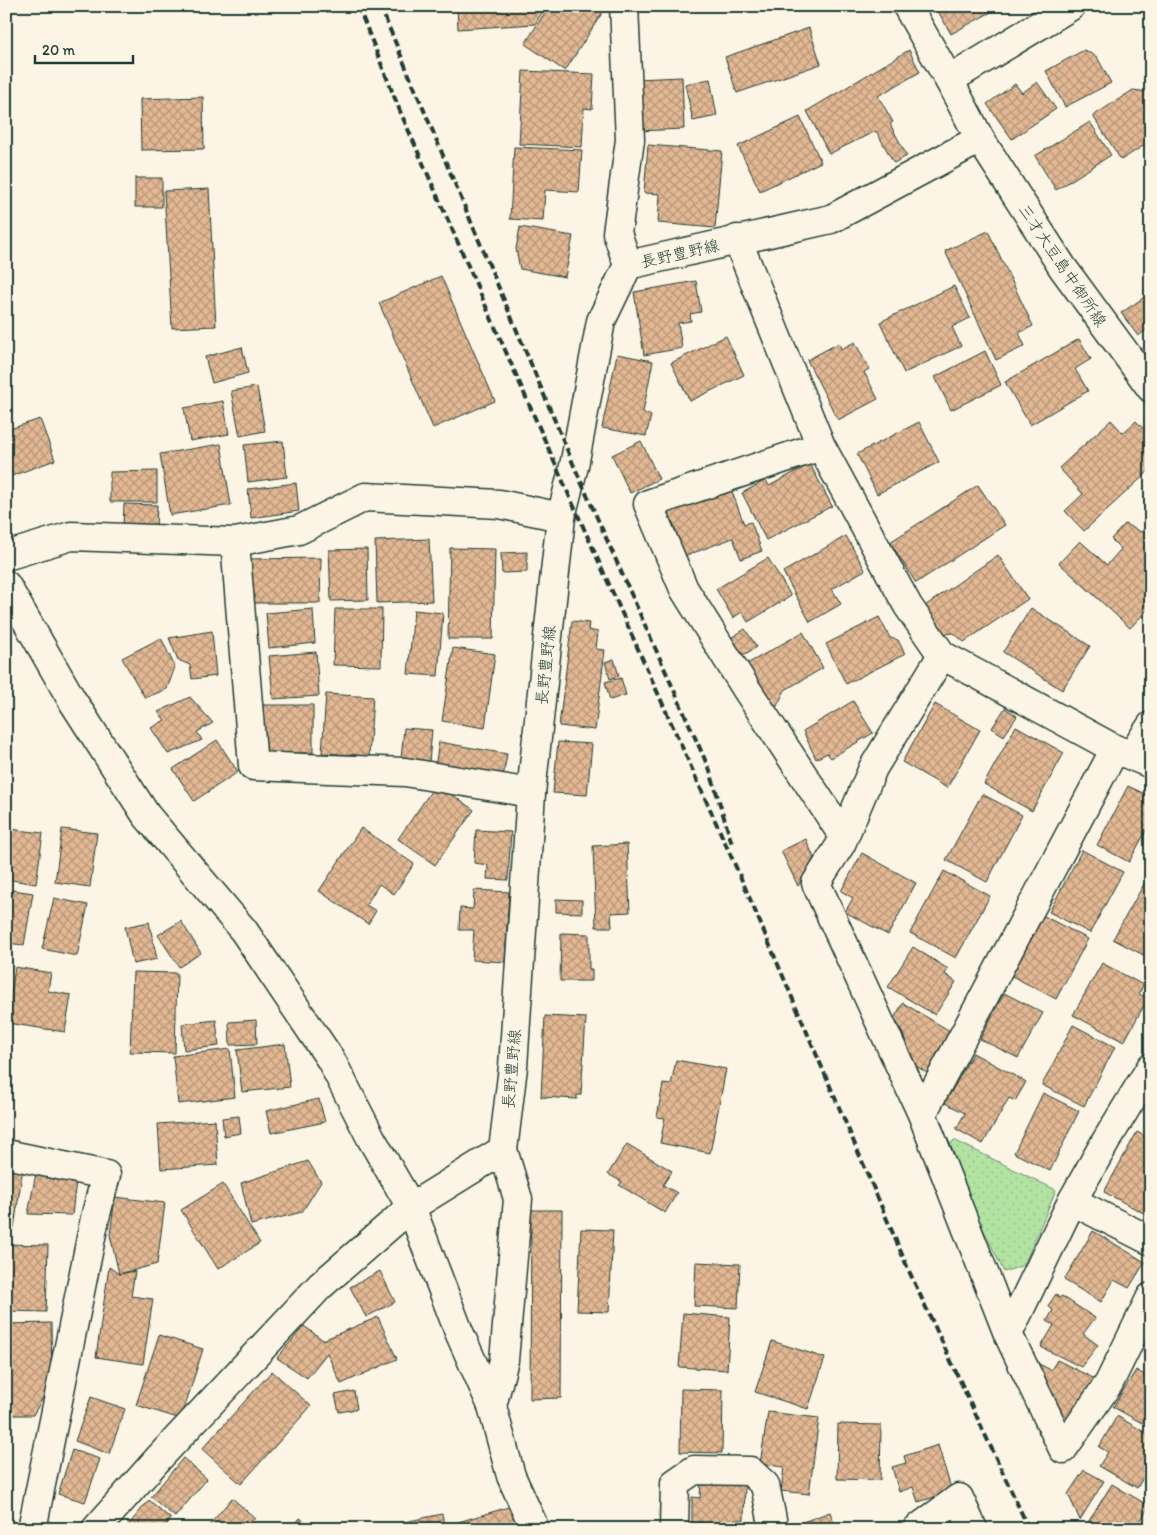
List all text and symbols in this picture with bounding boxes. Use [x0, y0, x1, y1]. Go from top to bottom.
scale bar [35, 32, 132, 64]
text: 20 m [42, 41, 76, 59]
street label: 三才大豆島中御所線 [1014, 200, 1111, 330]
street label: 長野豊野線 [639, 235, 721, 272]
street label: 長野豊野線 [532, 624, 559, 706]
street label: 長野豊野線 [499, 1028, 524, 1110]

